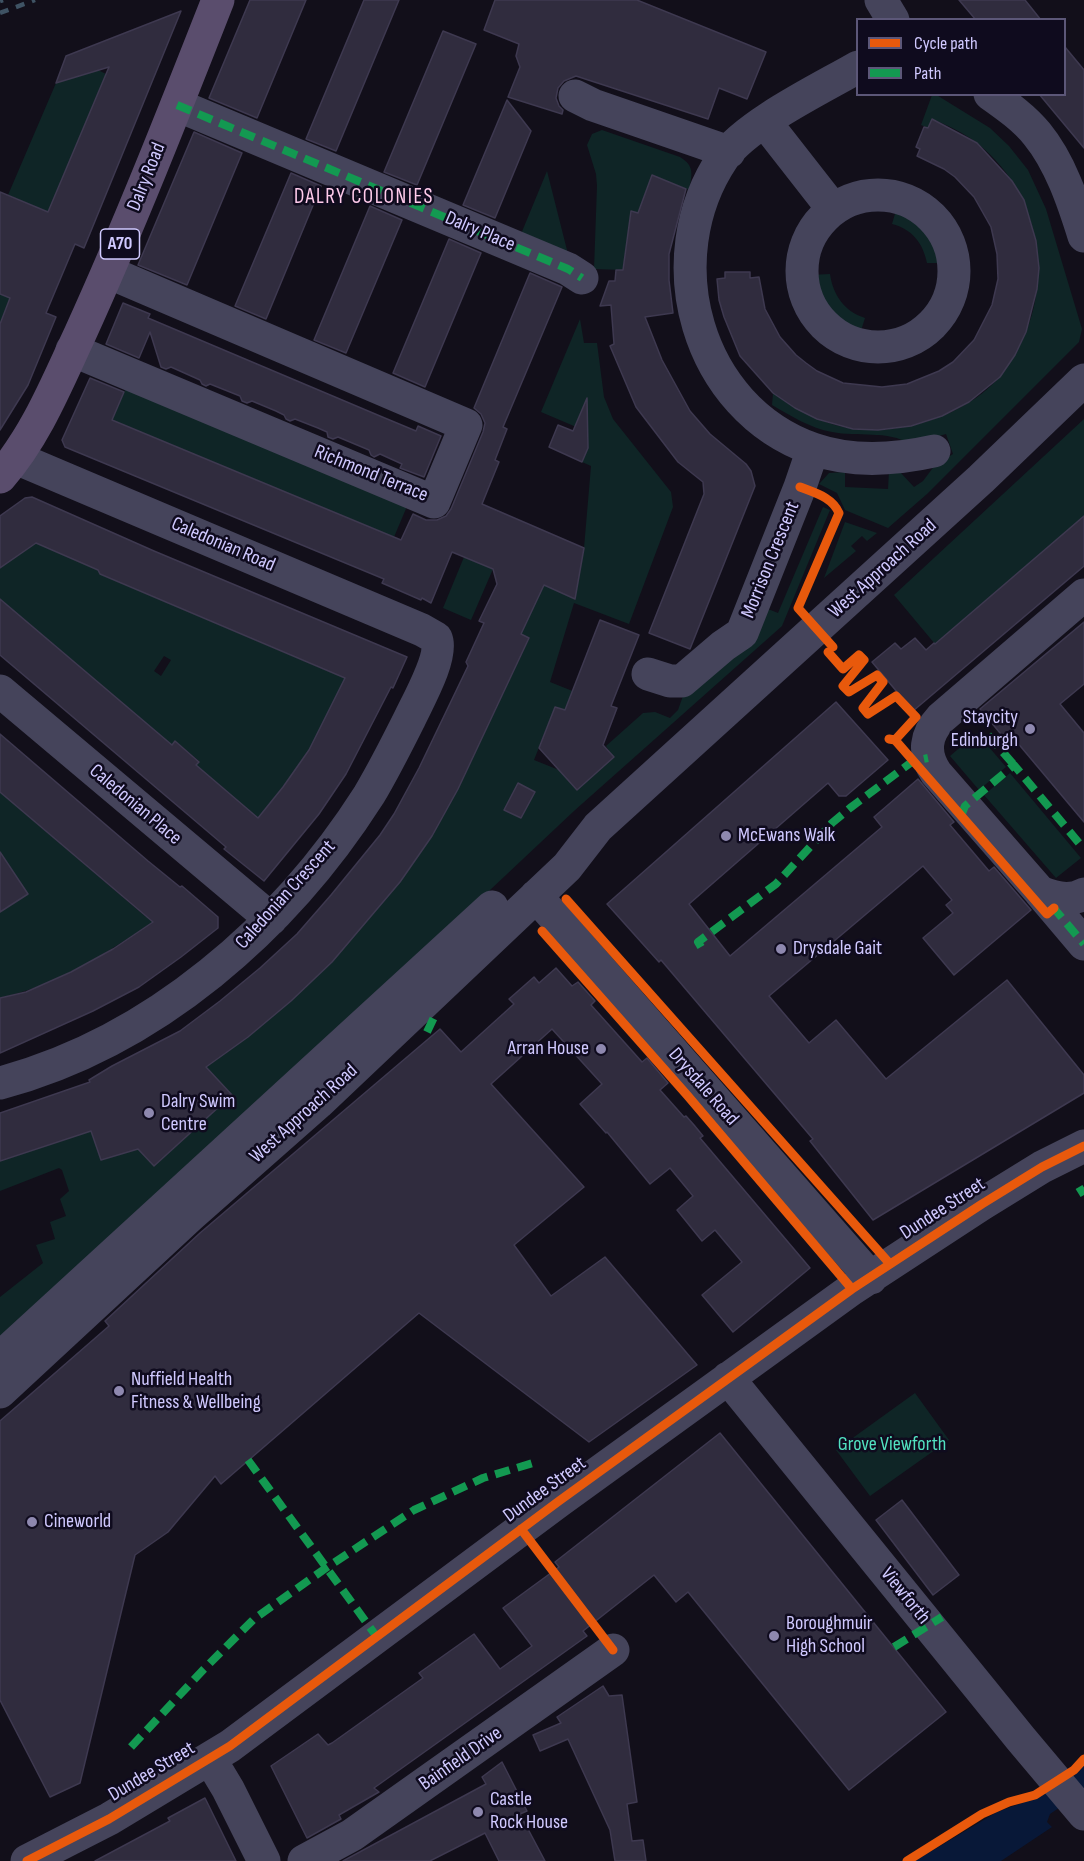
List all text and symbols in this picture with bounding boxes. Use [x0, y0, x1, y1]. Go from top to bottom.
legend [856, 18, 1066, 96]
text: Cycle path [914, 33, 978, 54]
text: Path [914, 63, 942, 84]
street label: Dalry Road [123, 139, 171, 215]
district label: DALRY COLONIES [294, 185, 434, 211]
street label: Dalry Place [441, 207, 519, 257]
road number: A70 [100, 229, 140, 259]
street label: Richmond Terrace [311, 440, 431, 508]
street label: Morrison Crescent [737, 498, 805, 622]
street label: Caledonian Road [167, 512, 279, 578]
street label: West Approach Road [824, 514, 942, 624]
place label: Staycity Edinburgh [951, 706, 1018, 753]
marker: Staycity Edinburgh [1023, 722, 1037, 736]
street label: Caledonian Place [84, 759, 186, 851]
place label: McEwans Walk [738, 824, 835, 848]
marker: McEwans Walk [719, 829, 733, 843]
street label: Caledonian Crescent [231, 836, 341, 954]
place label: Drysdale Gait [793, 937, 882, 961]
marker: Drysdale Gait [774, 942, 788, 956]
place label: Arran House [507, 1037, 589, 1061]
marker: Arran House [594, 1042, 608, 1056]
street label: Drysdale Road [663, 1043, 743, 1131]
street label: West Approach Road [245, 1059, 363, 1169]
place label: Dalry Swim Centre [161, 1090, 235, 1137]
marker: Dalry Swim Centre [142, 1106, 156, 1120]
street label: Dundee Street [896, 1173, 990, 1245]
place label: Nuffield Health Fitness & Wellbeing [131, 1368, 261, 1415]
marker: Nuffield Health Fitness & Wellbeing [112, 1384, 126, 1398]
park label: Grove Viewforth [838, 1433, 946, 1457]
street label: Dundee Street [499, 1452, 591, 1528]
place label: Cineworld [44, 1510, 111, 1534]
marker: Cineworld [25, 1515, 39, 1529]
street label: Viewforth [875, 1563, 935, 1629]
place label: Boroughmuir High School [786, 1612, 872, 1659]
marker: Boroughmuir High School [767, 1629, 781, 1643]
street label: Bainfield Drive [415, 1722, 507, 1796]
street label: Dundee Street [104, 1737, 200, 1807]
place label: Castle Rock House [490, 1788, 568, 1835]
marker: Castle Rock House [471, 1805, 485, 1819]

